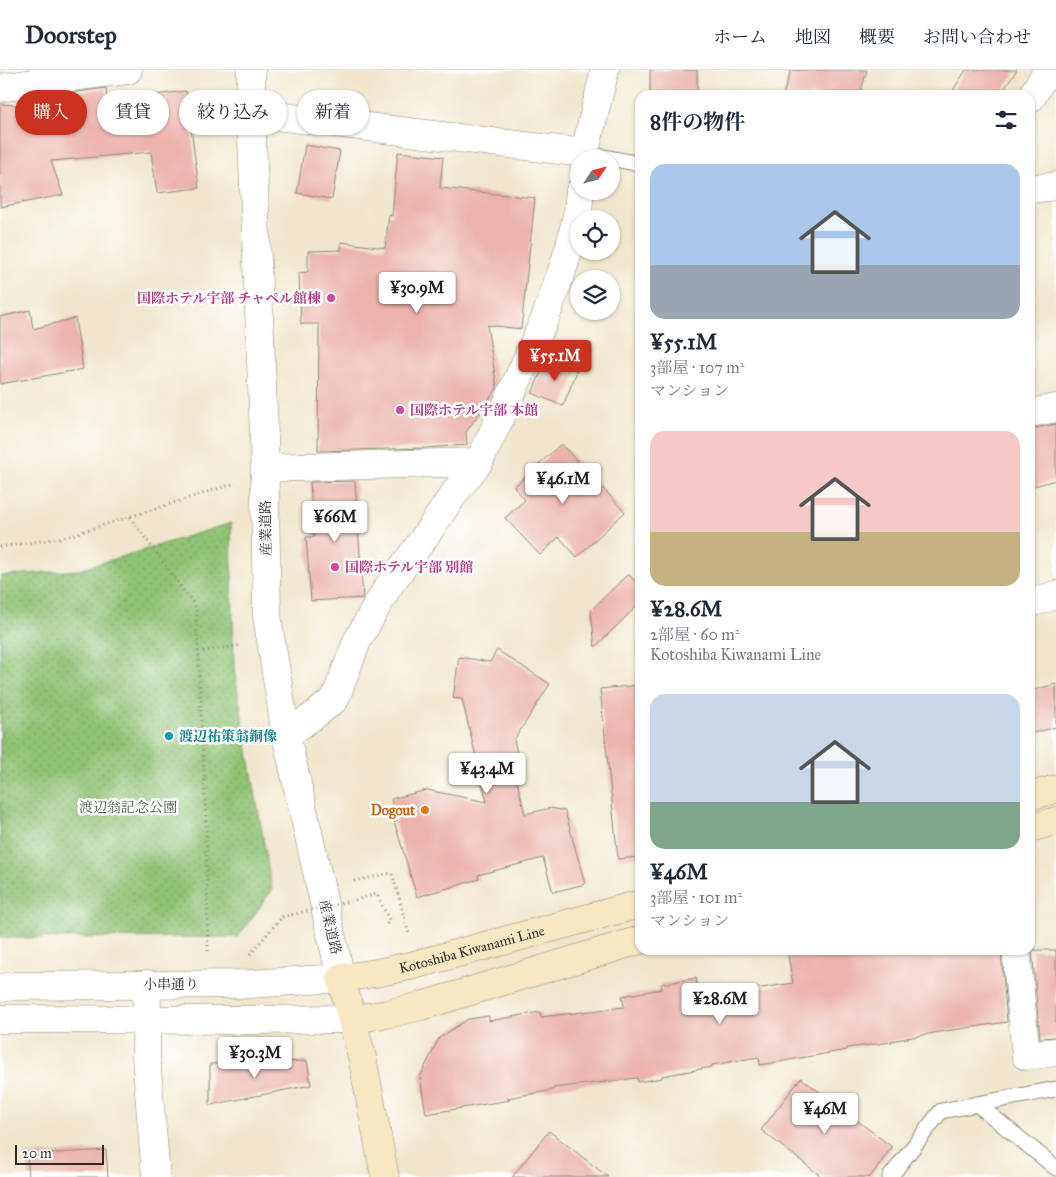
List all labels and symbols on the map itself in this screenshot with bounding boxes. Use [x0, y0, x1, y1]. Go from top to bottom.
north arrow [570, 150, 620, 200]
pin: ¥30.9M [376, 272, 458, 314]
place label: 国際ホテル宇部 チャペル館棟 [137, 290, 321, 307]
marker: 国際ホテル宇部 チャペル館棟 [325, 292, 337, 304]
pin: ¥55.1M [514, 340, 596, 382]
place label: 国際ホテル宇部 本館 [410, 402, 538, 419]
marker: 国際ホテル宇部 本館 [394, 404, 406, 416]
pin: ¥46.1M [522, 462, 604, 505]
street label: 産業道路 [257, 500, 275, 556]
pin: ¥66M [305, 500, 365, 543]
place label: 国際ホテル宇部 別館 [345, 559, 473, 576]
marker: 国際ホテル宇部 別館 [329, 561, 341, 573]
place label: 渡辺祐策翁銅像 [179, 728, 277, 745]
marker: 渡辺祐策翁銅像 [163, 730, 175, 742]
pin: ¥43.4M [446, 752, 528, 795]
park label: 渡辺翁記念公園 [79, 799, 177, 816]
place label: Dogout [371, 802, 415, 820]
marker: Dogout [419, 804, 431, 816]
street label: 産業道路 [315, 898, 345, 956]
street label: Kotoshiba Kiwanami Line [398, 922, 547, 977]
street label: 小串通り [143, 976, 199, 993]
pin: ¥28.6M [679, 982, 761, 1025]
pin: ¥30.3M [214, 1036, 296, 1079]
pin: ¥46M [795, 1092, 855, 1135]
scale bar [15, 1142, 104, 1165]

